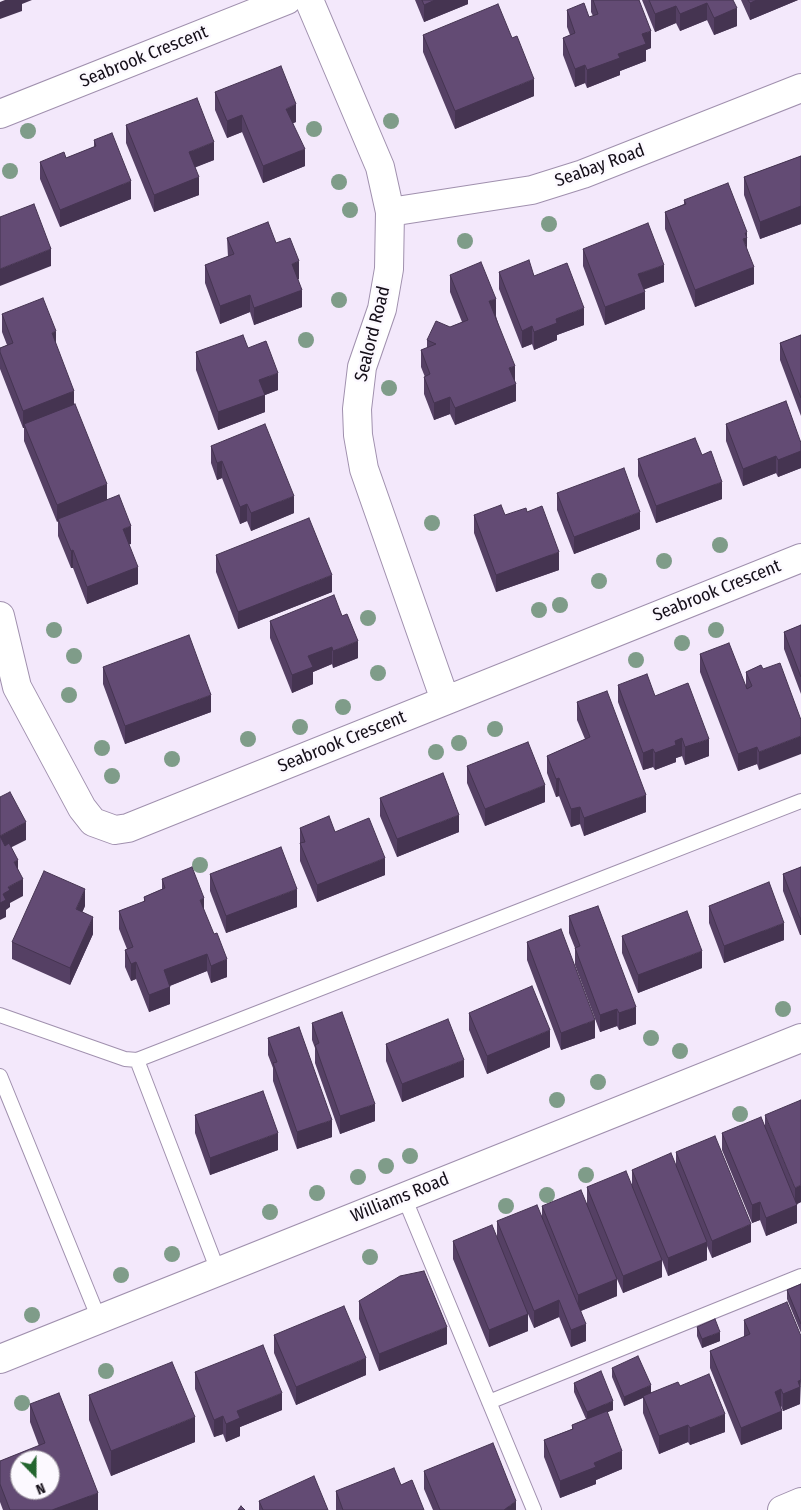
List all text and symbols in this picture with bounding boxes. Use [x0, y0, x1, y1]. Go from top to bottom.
street label: Seabrook Crescent [77, 21, 211, 93]
street label: Seabay Road [552, 140, 648, 192]
street label: Sealord Road [351, 284, 395, 384]
street label: Seabrook Crescent [650, 555, 784, 627]
street label: Seabrook Crescent [275, 706, 409, 778]
street label: Williams Road [348, 1169, 452, 1227]
north arrow [10, 1450, 60, 1500]
text: N [33, 1479, 48, 1498]

